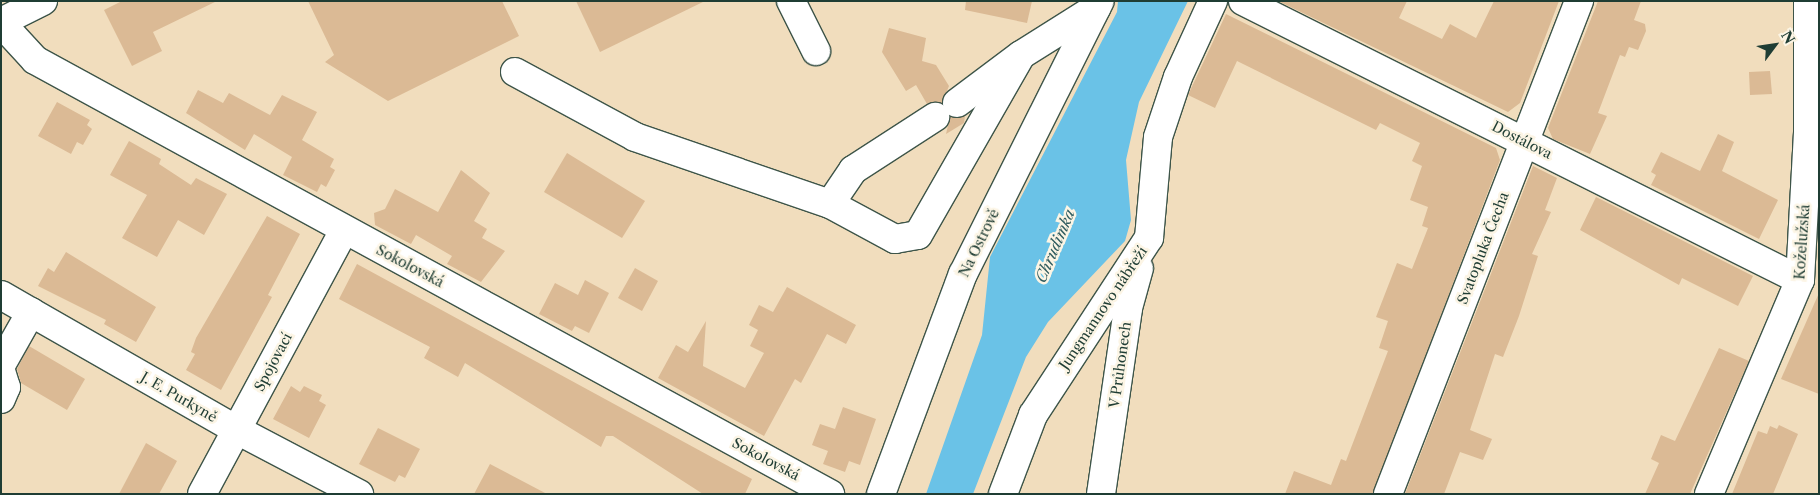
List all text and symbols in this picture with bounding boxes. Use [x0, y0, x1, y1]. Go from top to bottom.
north arrow [1750, 20, 1800, 70]
text: N [1777, 27, 1799, 47]
street label: Dostálova [1489, 118, 1555, 162]
street label: Svatopluka Čecha [1454, 190, 1512, 306]
street label: Koželužská [1791, 204, 1813, 280]
street label: Na Ostrově [955, 206, 1003, 280]
water label: Chrudimka [1032, 207, 1078, 285]
street label: Sokolovská [373, 241, 447, 291]
street label: Jungmannovo nábřeží [1056, 243, 1150, 373]
street label: V Průhonech [1106, 320, 1134, 410]
street label: Spojovací [251, 330, 295, 394]
street label: J. E. Purkyně [138, 368, 220, 426]
street label: Sokolovská [729, 434, 803, 484]

